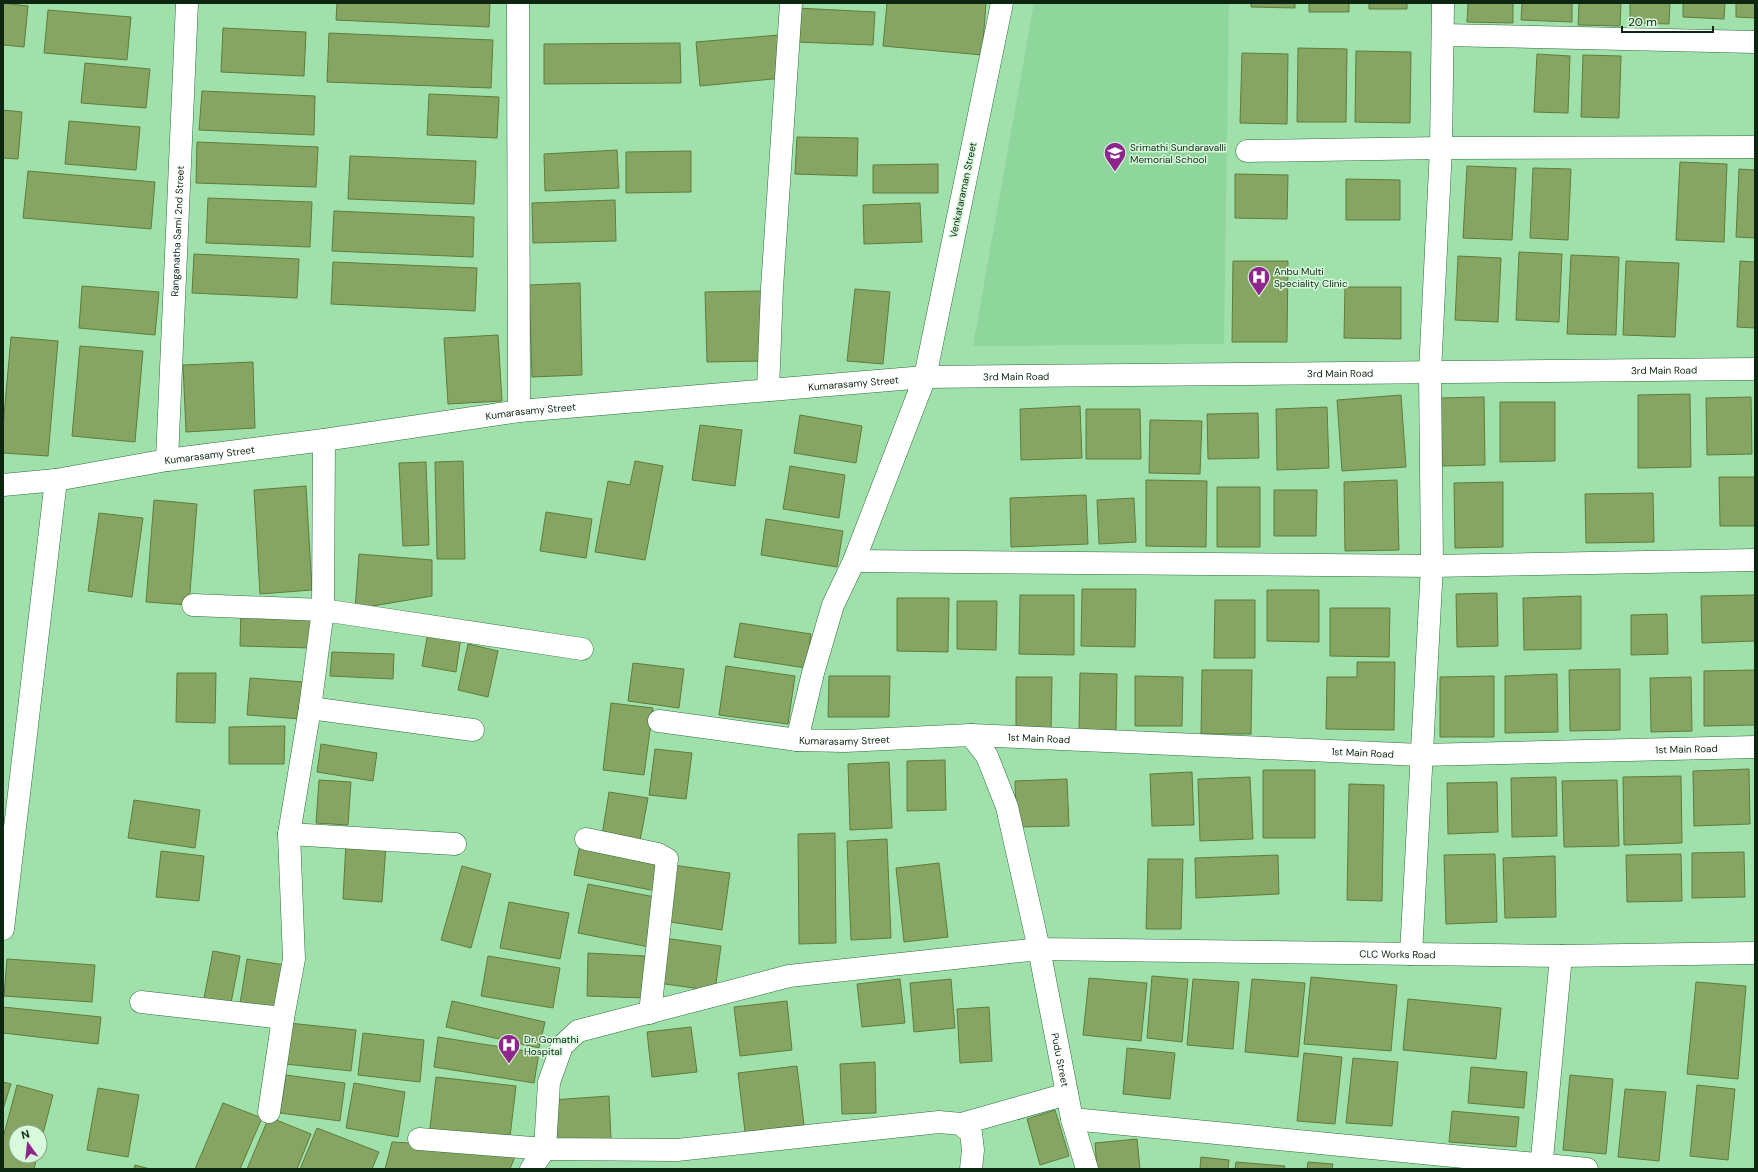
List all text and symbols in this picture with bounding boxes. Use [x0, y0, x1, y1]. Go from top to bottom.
scale bar [1622, 8, 1713, 34]
text: 20 m [1628, 14, 1657, 30]
school or university icon: Srimathi Sundaravalli Memorial School [1102, 140, 1128, 173]
street label: Venkataraman Street [947, 141, 979, 239]
place label: Srimathi Sundaravalli Memorial School [1130, 141, 1226, 166]
street label: Ranganatha Sami 2nd Street [168, 165, 186, 297]
hospital icon: Anbu Multi Speciality Clinic [1246, 264, 1272, 297]
place label: Anbu Multi Speciality Clinic [1274, 265, 1348, 290]
street label: 3rd Main Road [1631, 363, 1697, 377]
street label: 3rd Main Road [1307, 366, 1373, 380]
street label: 3rd Main Road [983, 369, 1049, 383]
street label: Kumarasamy Street [808, 373, 899, 393]
street label: Kumarasamy Street [485, 400, 576, 422]
street label: Kumarasamy Street [164, 442, 256, 467]
street label: 1st Main Road [1007, 730, 1070, 746]
street label: Kumarasamy Street [799, 732, 890, 748]
street label: 1st Main Road [1655, 741, 1718, 756]
street label: 1st Main Road [1331, 745, 1394, 760]
street label: CLC Works Road [1359, 947, 1436, 961]
hospital icon: Dr. Gomathi Hospital [496, 1032, 522, 1065]
street label: Pudu Street [1049, 1032, 1072, 1088]
place label: Dr. Gomathi Hospital [524, 1033, 579, 1058]
north arrow [8, 1124, 48, 1164]
text: N [20, 1127, 31, 1142]

